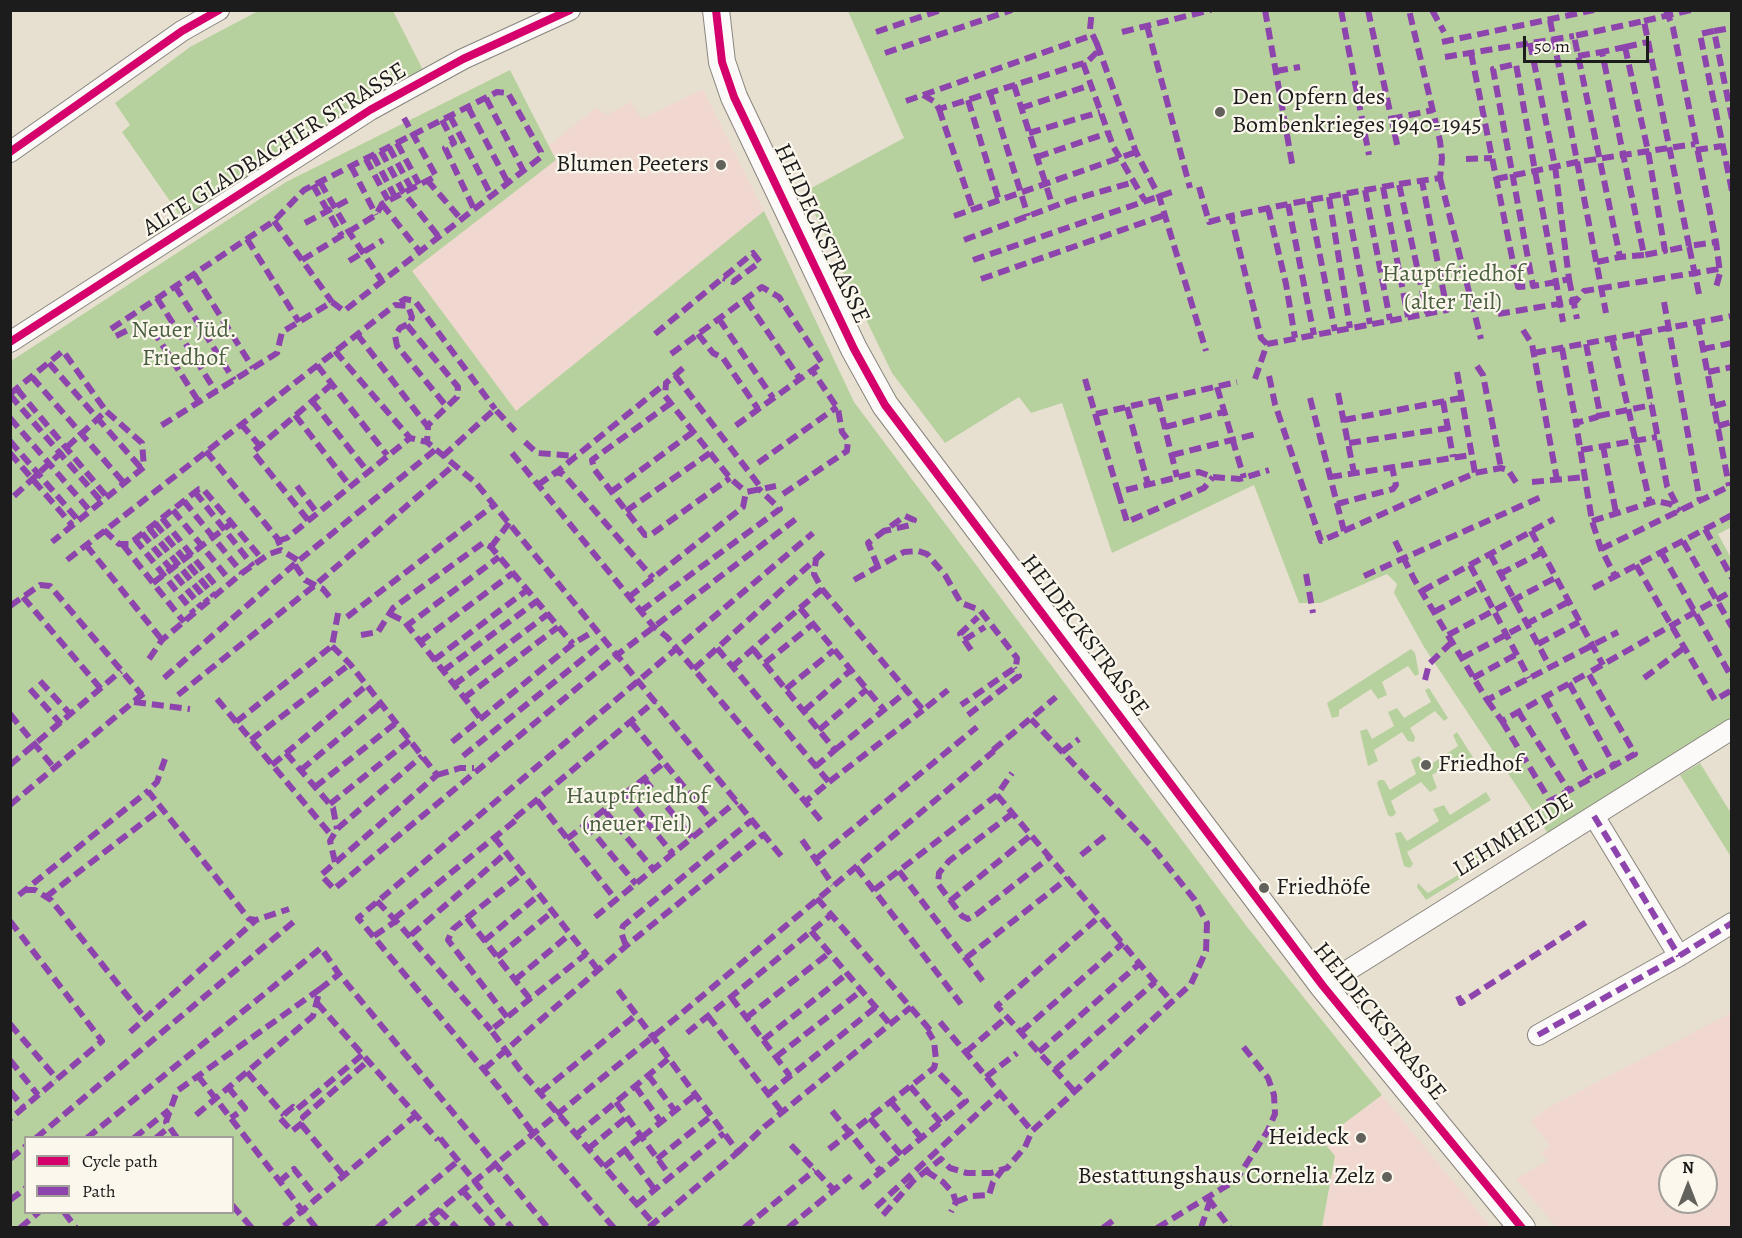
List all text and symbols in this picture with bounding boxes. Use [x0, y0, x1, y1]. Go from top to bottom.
scale bar [1526, 24, 1652, 62]
text: 50 m [1534, 34, 1570, 58]
street label: ALTE GLADBACHER STRASSE [138, 57, 412, 243]
place label: Den Opfern des Bombenkrieges 1940-1945 [1232, 84, 1482, 140]
marker: Den Opfern des Bombenkrieges 1940-1945 [1213, 105, 1227, 119]
street label: HEIDECKSTRASSE [767, 139, 875, 329]
place label: Blumen Peeters [556, 151, 709, 179]
marker: Blumen Peeters [714, 158, 728, 172]
park label: Hauptfriedhof (alter Teil) [1382, 261, 1524, 317]
park label: Neuer Jüd. Friedhof [131, 317, 237, 373]
street label: HEIDECKSTRASSE [1014, 549, 1154, 723]
place label: Friedhof [1438, 751, 1522, 779]
marker: Friedhof [1419, 758, 1433, 772]
park label: Hauptfriedhof (neuer Teil) [566, 783, 708, 839]
street label: LEHMHEIDE [1449, 788, 1579, 884]
place label: Friedhöfe [1276, 874, 1370, 902]
marker: Friedhöfe [1257, 881, 1271, 895]
street label: HEIDECKSTRASSE [1306, 937, 1452, 1107]
place label: Heideck [1268, 1124, 1349, 1152]
marker: Heideck [1354, 1131, 1368, 1145]
legend [24, 1136, 234, 1214]
text: Cycle path [82, 1149, 158, 1173]
north arrow [1658, 1154, 1718, 1214]
text: N [1682, 1157, 1694, 1179]
place label: Bestattungshaus Cornelia Zelz [1077, 1163, 1375, 1191]
marker: Bestattungshaus Cornelia Zelz [1380, 1170, 1394, 1184]
text: Path [82, 1179, 116, 1203]

